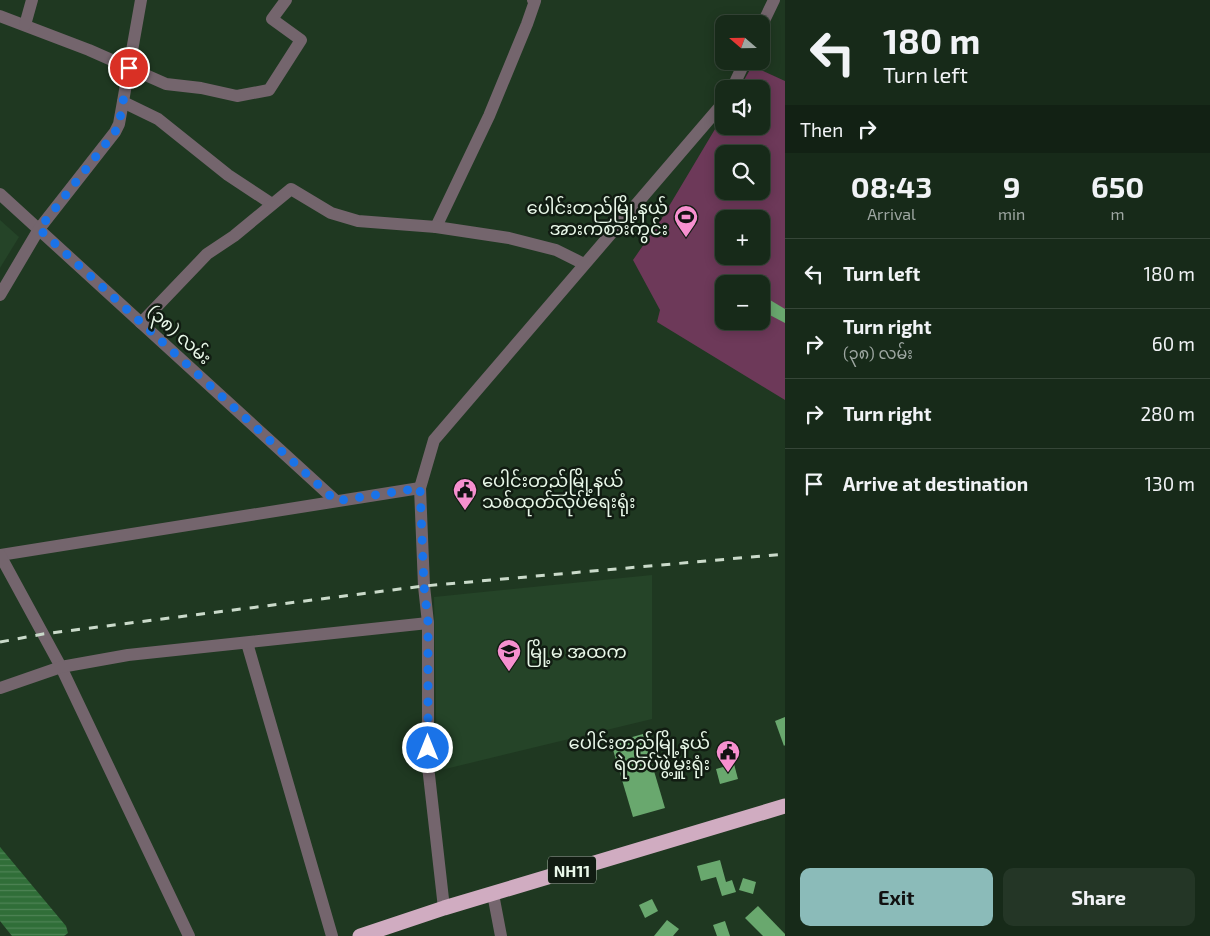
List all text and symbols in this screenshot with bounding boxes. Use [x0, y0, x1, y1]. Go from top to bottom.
north arrow [715, 15, 770, 70]
map controls [715, 15, 770, 330]
text: 180 m [883, 19, 980, 61]
icon: left [800, 20, 865, 85]
pin [108, 47, 150, 89]
icon: arrive [115, 54, 143, 82]
text: Turn left [883, 61, 968, 87]
button: sound [715, 80, 770, 135]
icon: right [853, 115, 881, 143]
text: Then [800, 118, 843, 141]
button: search [715, 145, 770, 200]
text: 08:43 [851, 168, 932, 204]
text: 9 [1003, 168, 1020, 204]
text: 650 [1091, 168, 1144, 204]
place label: ‌ပေါင်းတည်မြို့နယ် အားကစားကွင်း [527, 194, 668, 244]
sports icon: ‌ပေါင်းတည်မြို့နယ် အားကစားကွင်း [673, 204, 699, 238]
text: Arrival [867, 204, 916, 223]
text: min [998, 204, 1025, 223]
text: m [1111, 204, 1125, 223]
button: + [715, 210, 770, 265]
icon: left [800, 260, 828, 288]
text: Turn left [843, 262, 920, 285]
text: 180 m [1144, 262, 1195, 285]
button: − [715, 275, 770, 330]
street label: (၃၈) လမ်း [140, 299, 217, 372]
text: Turn right [843, 315, 931, 338]
icon: right [800, 330, 828, 358]
text: 60 m [1152, 332, 1195, 355]
text: (၃၈) လမ်း [843, 343, 913, 362]
icon: right [800, 400, 828, 428]
text: Turn right [843, 402, 931, 425]
text: 280 m [1140, 402, 1195, 425]
place label: ပေါင်းတည်မြို့နယ် သစ်ထုတ်လုပ်ရေးရုံး [482, 467, 636, 517]
icon: arrive [800, 470, 828, 498]
text: Arrive at destination [843, 472, 1028, 495]
text: 130 m [1145, 472, 1195, 495]
public building icon: ပေါင်းတည်မြို့နယ် သစ်ထုတ်လုပ်ရေးရုံး [452, 477, 478, 511]
school or university icon: မြို့မ အထက [496, 638, 522, 672]
place label: မြို့မ အထက [526, 638, 627, 667]
position arrow [401, 721, 453, 773]
place label: ပေါင်းတည်မြို့နယ် ရဲတပ်ဖွဲ့မှူးရုံး [569, 729, 710, 779]
public building icon: ပေါင်းတည်မြို့နယ် ရဲတပ်ဖွဲ့မှူးရုံး [715, 739, 741, 773]
road number: NH11 [548, 856, 596, 884]
button: Exit [800, 868, 993, 926]
button: Share [1003, 868, 1195, 926]

